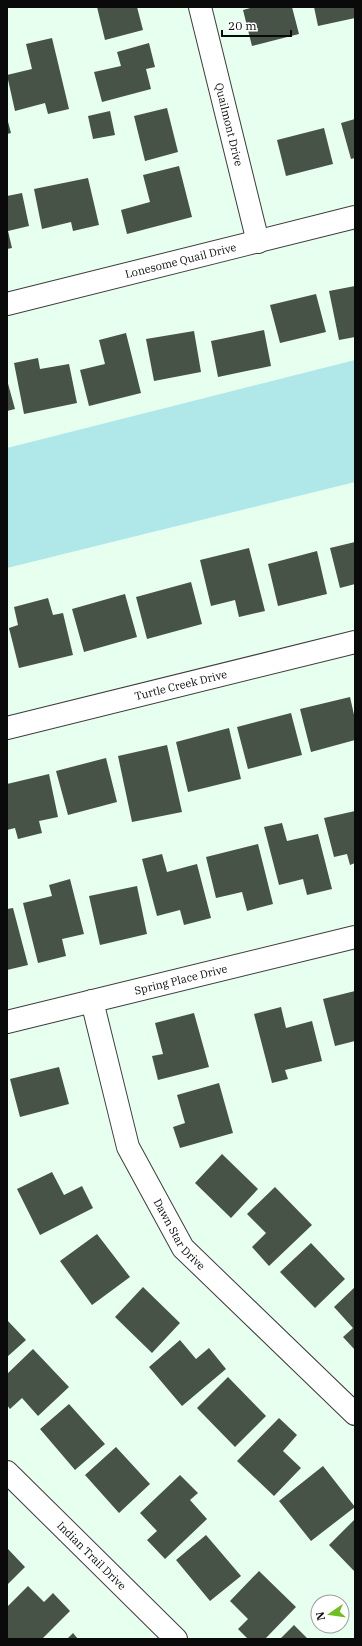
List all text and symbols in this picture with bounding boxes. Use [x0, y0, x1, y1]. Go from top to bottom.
scale bar [222, 12, 291, 38]
text: 20 m [228, 18, 257, 33]
street label: Quailmont Drive [212, 81, 246, 168]
street label: Lonesome Quail Drive [124, 240, 238, 281]
street label: Turtle Creek Drive [133, 667, 229, 703]
street label: Spring Place Drive [133, 961, 229, 998]
street label: Dawn Star Drive [150, 1196, 208, 1273]
street label: Indian Trail Drive [54, 1518, 129, 1593]
north arrow [310, 1594, 350, 1634]
text: N [312, 1610, 328, 1622]

